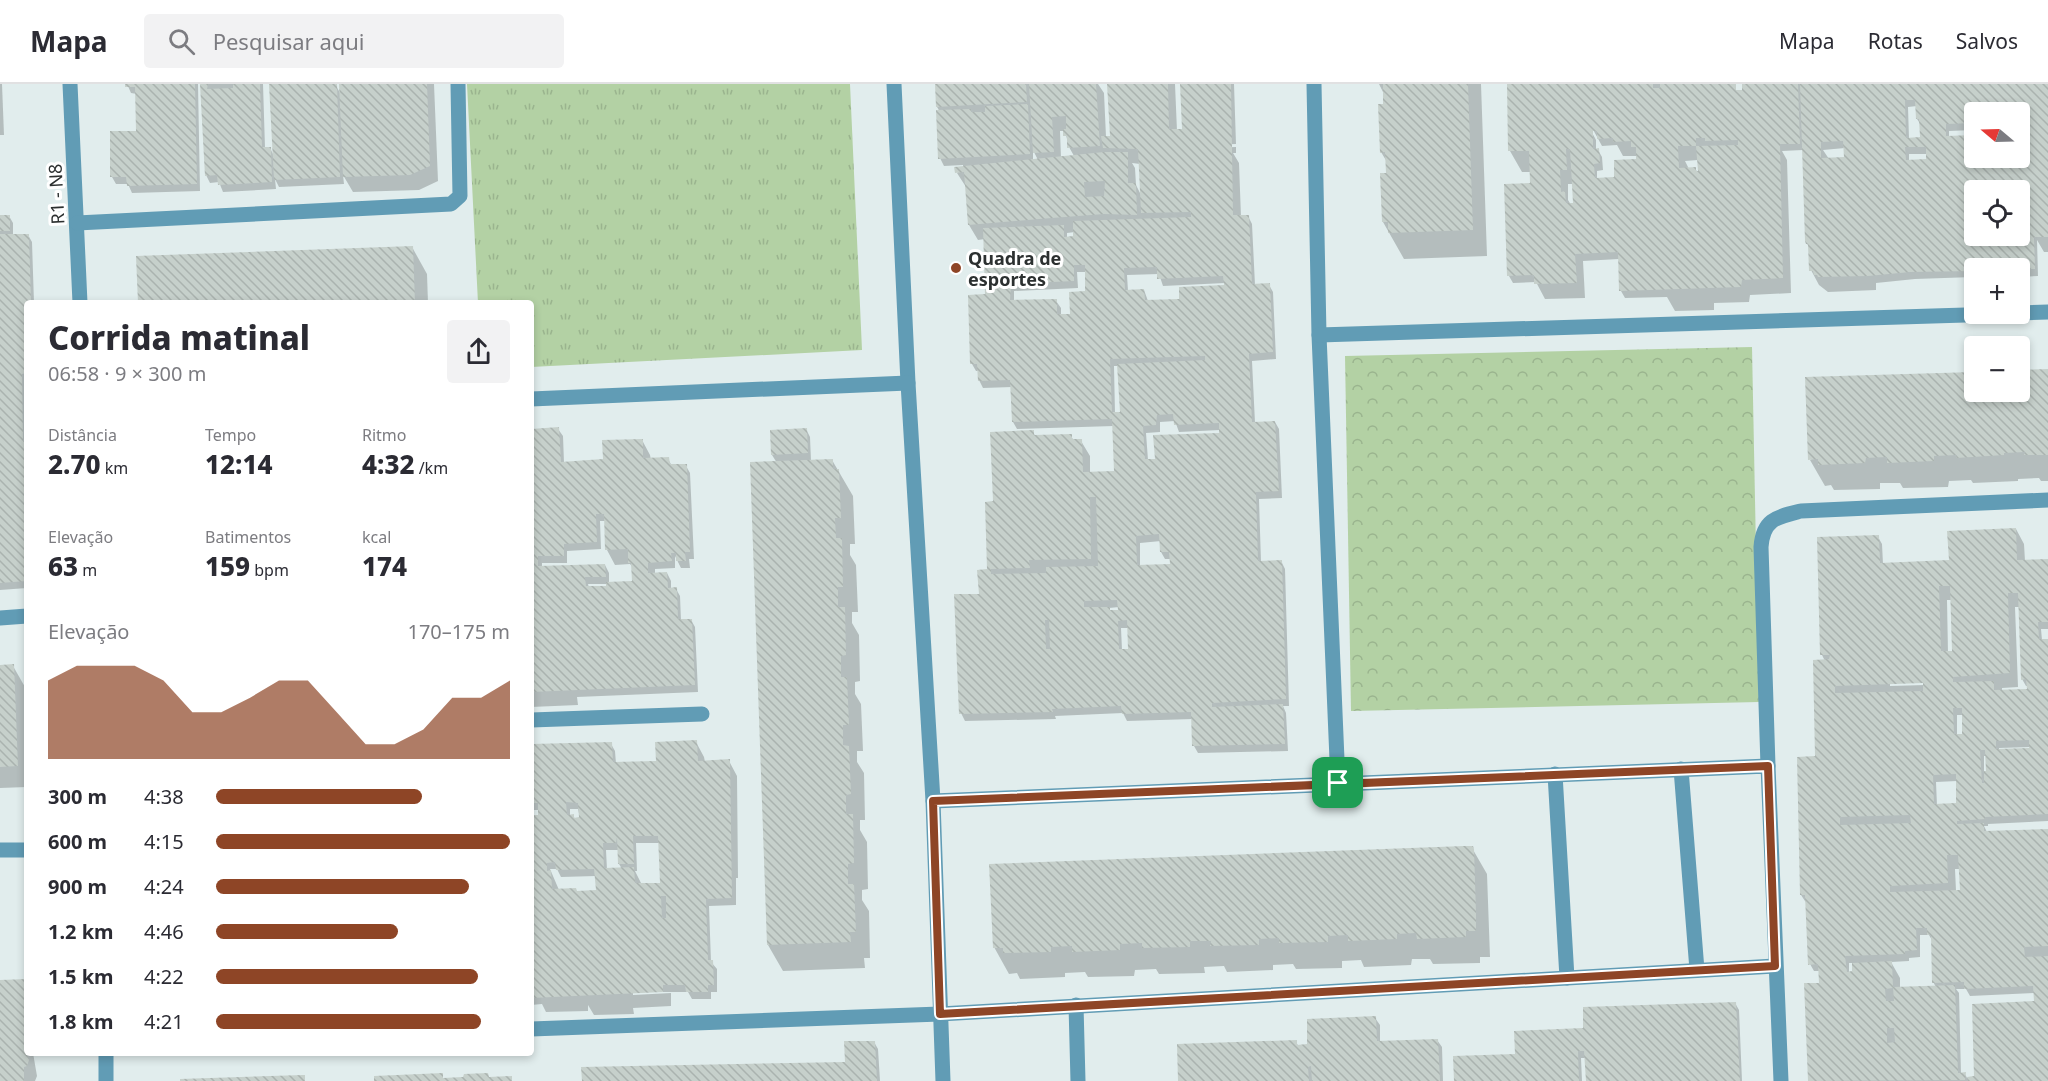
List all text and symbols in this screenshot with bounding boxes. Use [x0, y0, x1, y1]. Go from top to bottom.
search box [144, 14, 564, 68]
text: Mapa [30, 22, 108, 60]
icon: search [165, 25, 198, 58]
text: Pesquisar aqui [213, 26, 365, 56]
text: Mapa [1779, 27, 1835, 55]
text: Rotas [1868, 27, 1923, 55]
text: Salvos [1956, 27, 2018, 55]
north arrow [1964, 102, 2030, 168]
map controls [1964, 102, 2030, 402]
street label: R1 - N8 [42, 163, 70, 225]
button: locate [1964, 180, 2030, 246]
place label: Quadra de esportes [968, 246, 1061, 291]
button: + [1964, 258, 2030, 324]
marker: Quadra de esportes [949, 261, 963, 275]
text: Corrida matinal [48, 315, 310, 360]
button: share [447, 320, 510, 383]
button: − [1964, 336, 2030, 402]
text: 06:58 · 9 × 300 m [48, 360, 206, 387]
text: Distância [48, 424, 117, 446]
text: Tempo [205, 424, 256, 446]
text: Ritmo [362, 424, 407, 446]
text: 2.70 [48, 446, 101, 482]
text: 12:14 [205, 446, 273, 482]
text: 4:32 [362, 446, 415, 482]
text: km [101, 457, 128, 479]
text: /km [415, 457, 448, 479]
text: Elevação [48, 526, 113, 548]
text: Batimentos [205, 526, 291, 548]
text: kcal [362, 526, 391, 548]
text: 63 [48, 548, 78, 584]
text: 159 [205, 548, 250, 584]
text: 174 [362, 548, 407, 584]
text: m [78, 559, 97, 581]
text: bpm [250, 559, 289, 581]
text: Elevação [48, 618, 129, 645]
text: 170–175 m [407, 618, 510, 645]
pin [1312, 757, 1363, 808]
icon: arrive [1321, 766, 1354, 799]
text: 300 m [48, 783, 107, 810]
text: 4:38 [144, 783, 184, 810]
text: 600 m [48, 828, 107, 855]
text: 4:15 [144, 828, 184, 855]
text: 900 m [48, 873, 107, 900]
text: 4:24 [144, 873, 184, 900]
text: 1.2 km [48, 918, 114, 945]
text: 4:46 [144, 918, 184, 945]
text: 1.5 km [48, 963, 114, 990]
text: 4:22 [144, 963, 184, 990]
text: 1.8 km [48, 1008, 114, 1035]
text: 4:21 [144, 1008, 184, 1035]

